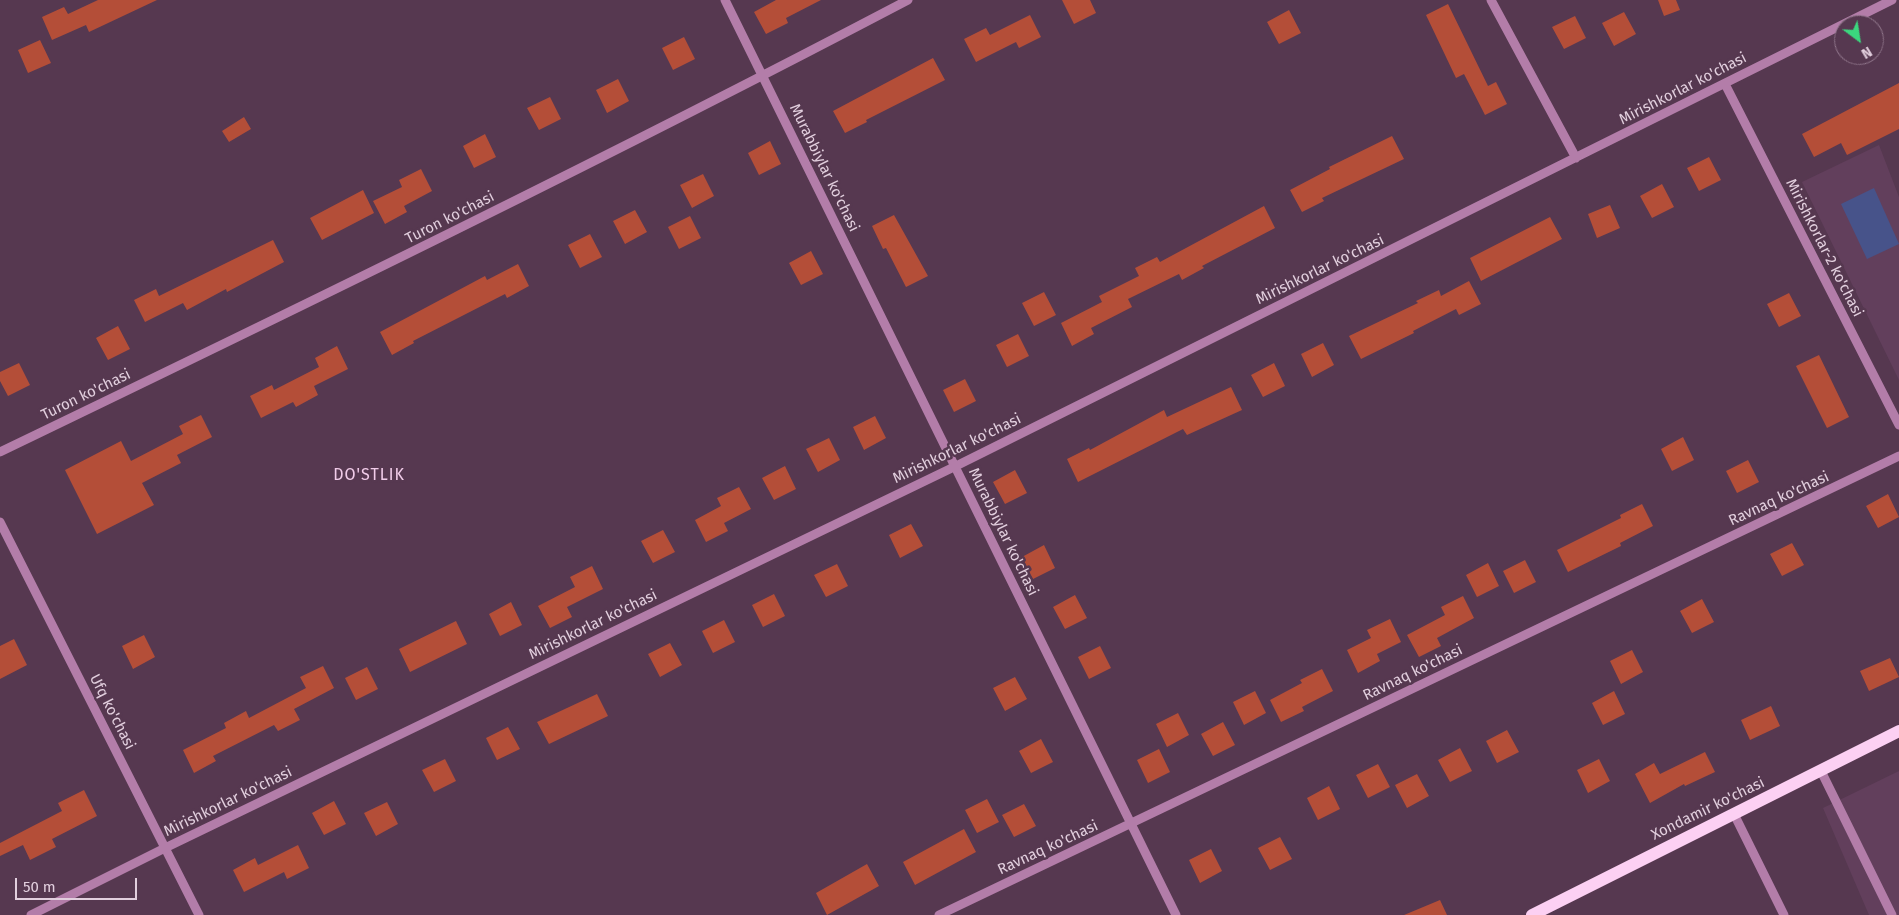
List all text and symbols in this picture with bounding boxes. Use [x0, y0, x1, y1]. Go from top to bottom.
north arrow [1834, 15, 1884, 65]
text: N [1858, 43, 1875, 62]
street label: Mirishkorlar ko'chasi [1616, 49, 1750, 129]
street label: Murabbiylar ko'chasi [785, 101, 863, 235]
street label: Mirishkorlar-2 ko'chasi [1781, 176, 1867, 320]
street label: Turon ko'chasi [403, 188, 497, 248]
street label: Mirishkorlar ko'chasi [1253, 231, 1387, 309]
street label: Turon ko'chasi [38, 366, 134, 424]
street label: Mirishkorlar ko'chasi [890, 410, 1024, 488]
street label: Murabbiylar ko'chasi [964, 465, 1042, 599]
district label: DO'STLIK [332, 466, 406, 486]
street label: Ravnaq ko'chasi [1726, 468, 1832, 530]
street label: Mirishkorlar ko'chasi [526, 586, 660, 664]
street label: Ravnaq ko'chasi [1360, 641, 1466, 705]
street label: Ufq ko'chasi [85, 671, 139, 753]
street label: Mirishkorlar ko'chasi [161, 763, 295, 841]
street label: Xondamir ko'chasi [1648, 774, 1768, 844]
street label: Ravnaq ko'chasi [995, 817, 1101, 879]
scale bar [18, 868, 140, 900]
text: 50 m [23, 878, 56, 896]

